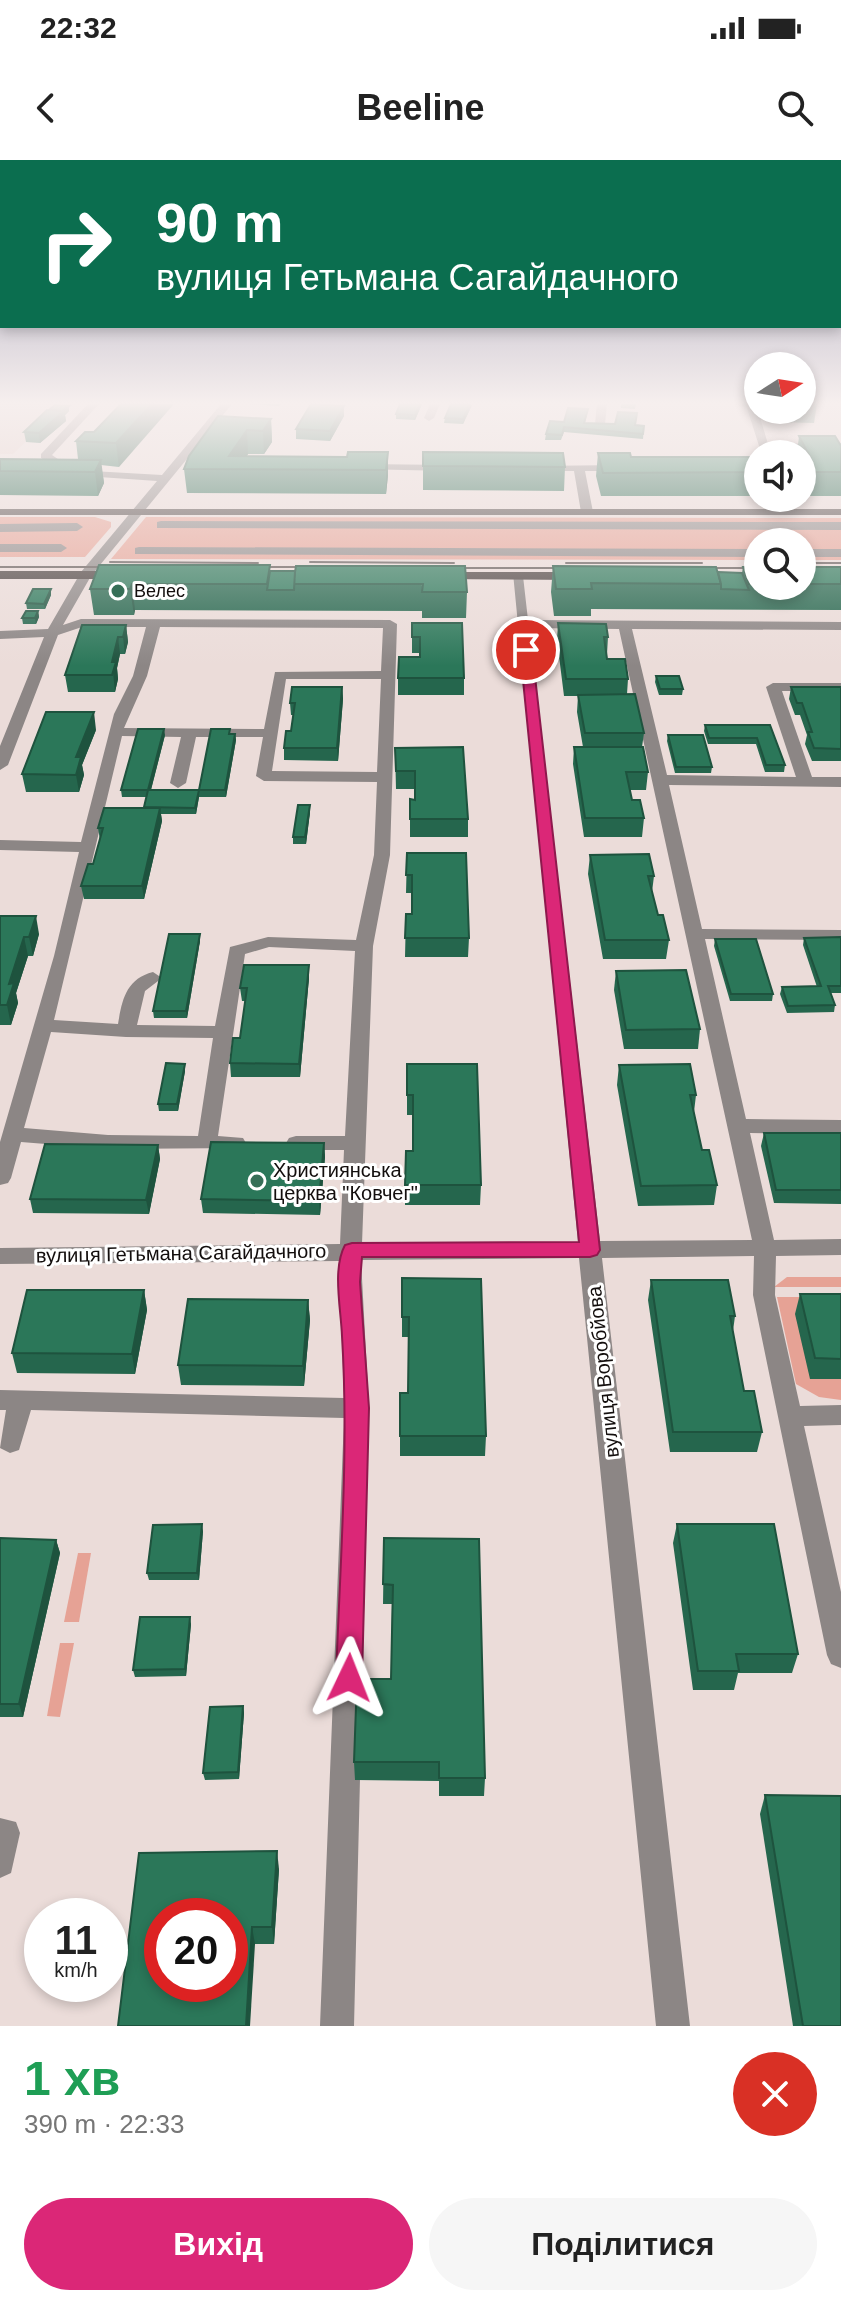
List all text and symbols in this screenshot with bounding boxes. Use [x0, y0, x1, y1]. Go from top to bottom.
text: 22:32 [40, 11, 117, 44]
icon: back [24, 86, 68, 130]
icon: search [773, 86, 817, 130]
text: Beeline [356, 87, 485, 128]
text: 90 m [156, 191, 284, 254]
icon: right [24, 192, 128, 296]
text: вулиця Гетьмана Сагайдачного [156, 257, 679, 298]
north arrow [744, 352, 816, 424]
map controls [744, 352, 816, 600]
button: sound [744, 440, 816, 512]
button: search [744, 528, 816, 600]
place label: Велес [134, 581, 185, 601]
marker: Велес [109, 582, 127, 600]
pin [492, 616, 560, 684]
icon: arrive [504, 628, 548, 672]
place label: Християнська церква "Ковчег" [273, 1159, 418, 1204]
marker: Християнська церква "Ковчег" [248, 1172, 266, 1190]
street label: вулиця Гетьмана Сагайдачного [36, 1239, 326, 1267]
street label: вулиця Воробйова [583, 1284, 623, 1459]
position arrow [307, 1636, 391, 1720]
speed limit sign: 20 [144, 1898, 248, 2002]
text: 11 [55, 1918, 97, 1962]
text: km/h [54, 1959, 98, 1981]
text: 1 хв [24, 2052, 120, 2105]
button: close [733, 2052, 817, 2136]
text: 390 m · 22:33 [24, 2109, 184, 2139]
button: Вихід [24, 2198, 413, 2290]
button: Поділитися [429, 2198, 817, 2290]

